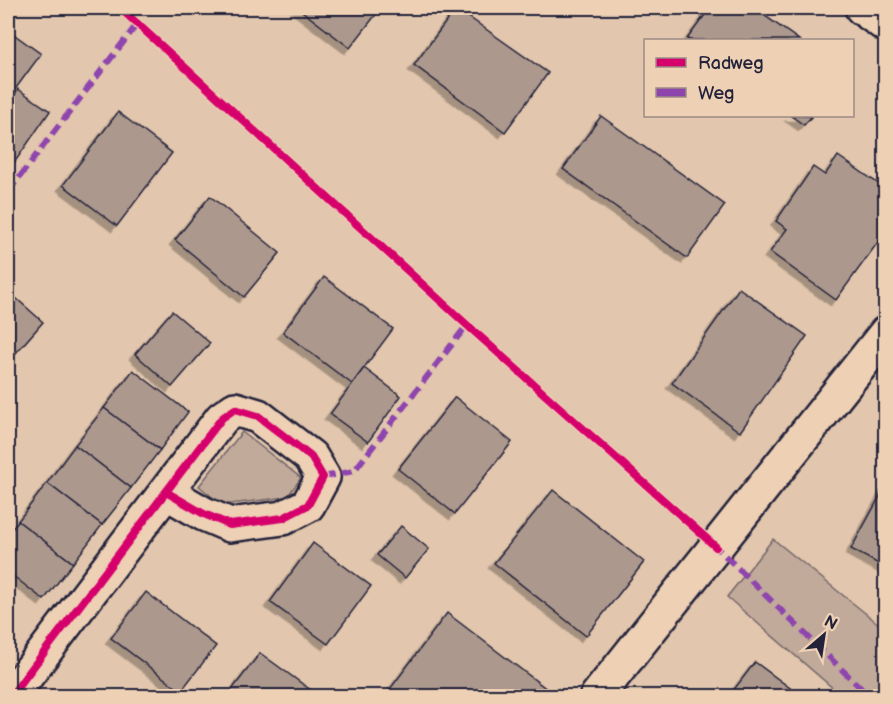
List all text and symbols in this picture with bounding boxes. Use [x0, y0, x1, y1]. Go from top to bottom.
legend [644, 39, 854, 117]
text: Radweg [698, 53, 764, 74]
text: Weg [698, 83, 734, 104]
north arrow [794, 605, 854, 665]
text: N [821, 612, 840, 634]

